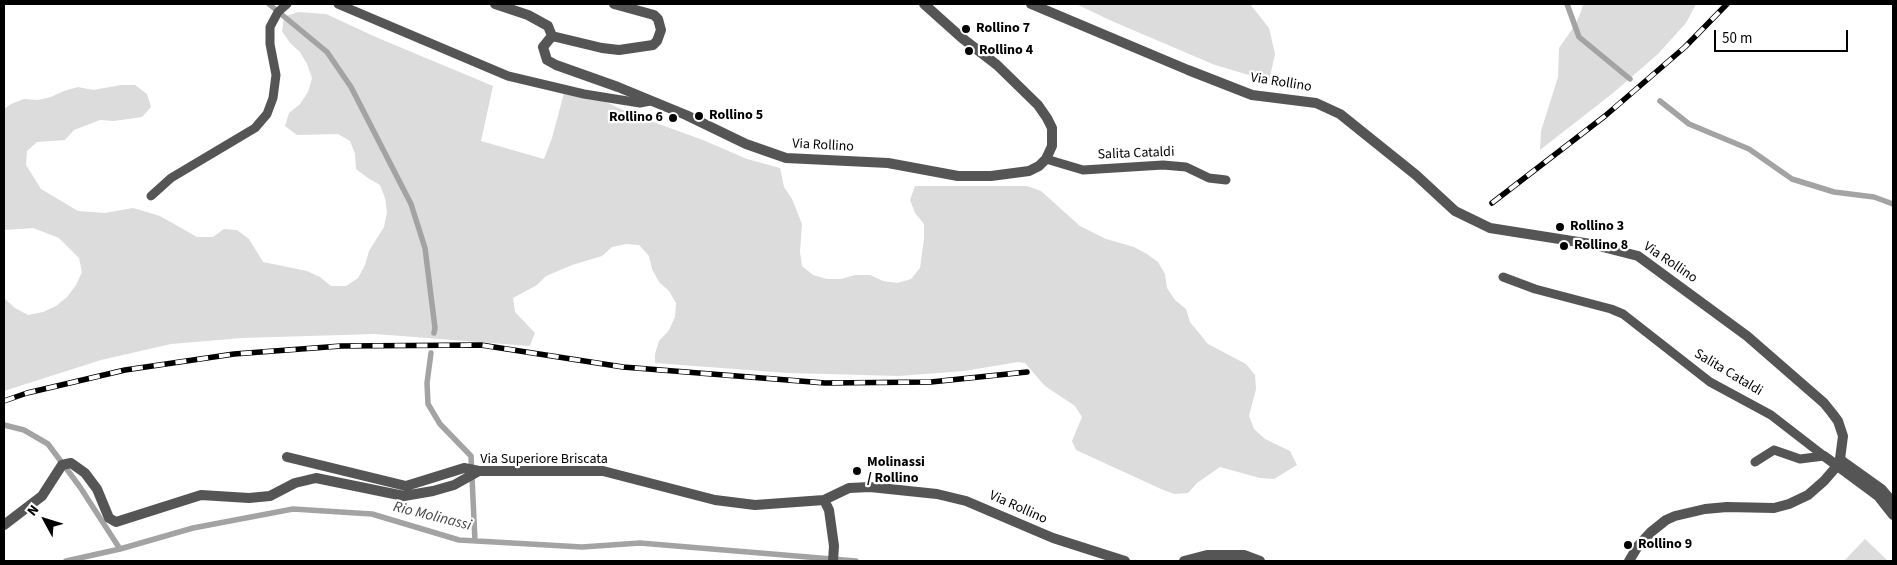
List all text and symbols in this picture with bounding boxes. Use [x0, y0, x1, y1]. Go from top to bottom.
scale bar [1717, 20, 1851, 52]
place label: Rollino 7 [976, 21, 1030, 37]
marker: Rollino 7 [960, 23, 972, 35]
text: 50 m [1722, 28, 1752, 49]
place label: Rollino 4 [979, 43, 1033, 59]
marker: Rollino 4 [963, 45, 975, 57]
street label: Via Rollino [1249, 70, 1313, 96]
place label: Rollino 5 [709, 108, 763, 124]
place label: Rollino 6 [609, 110, 663, 126]
marker: Rollino 5 [693, 110, 705, 122]
marker: Rollino 6 [667, 112, 679, 124]
street label: Via Rollino [792, 136, 854, 156]
street label: Salita Cataldi [1097, 144, 1175, 164]
place label: Rollino 3 [1570, 219, 1624, 235]
marker: Rollino 3 [1554, 221, 1566, 233]
place label: Rollino 8 [1574, 238, 1628, 254]
street label: Via Rollino [1640, 239, 1700, 287]
marker: Rollino 8 [1558, 240, 1570, 252]
street label: Salita Cataldi [1691, 346, 1765, 400]
street label: Via Superiore Briscata [480, 452, 608, 468]
place label: Molinassi / Rollino [867, 455, 925, 488]
marker: Molinassi / Rollino [851, 465, 863, 477]
street label: Via Rollino [986, 488, 1050, 528]
north arrow [20, 495, 70, 545]
water label: Rio Molinassi [391, 499, 473, 535]
text: N [23, 501, 44, 520]
place label: Rollino 9 [1638, 537, 1692, 553]
marker: Rollino 9 [1622, 539, 1634, 551]

